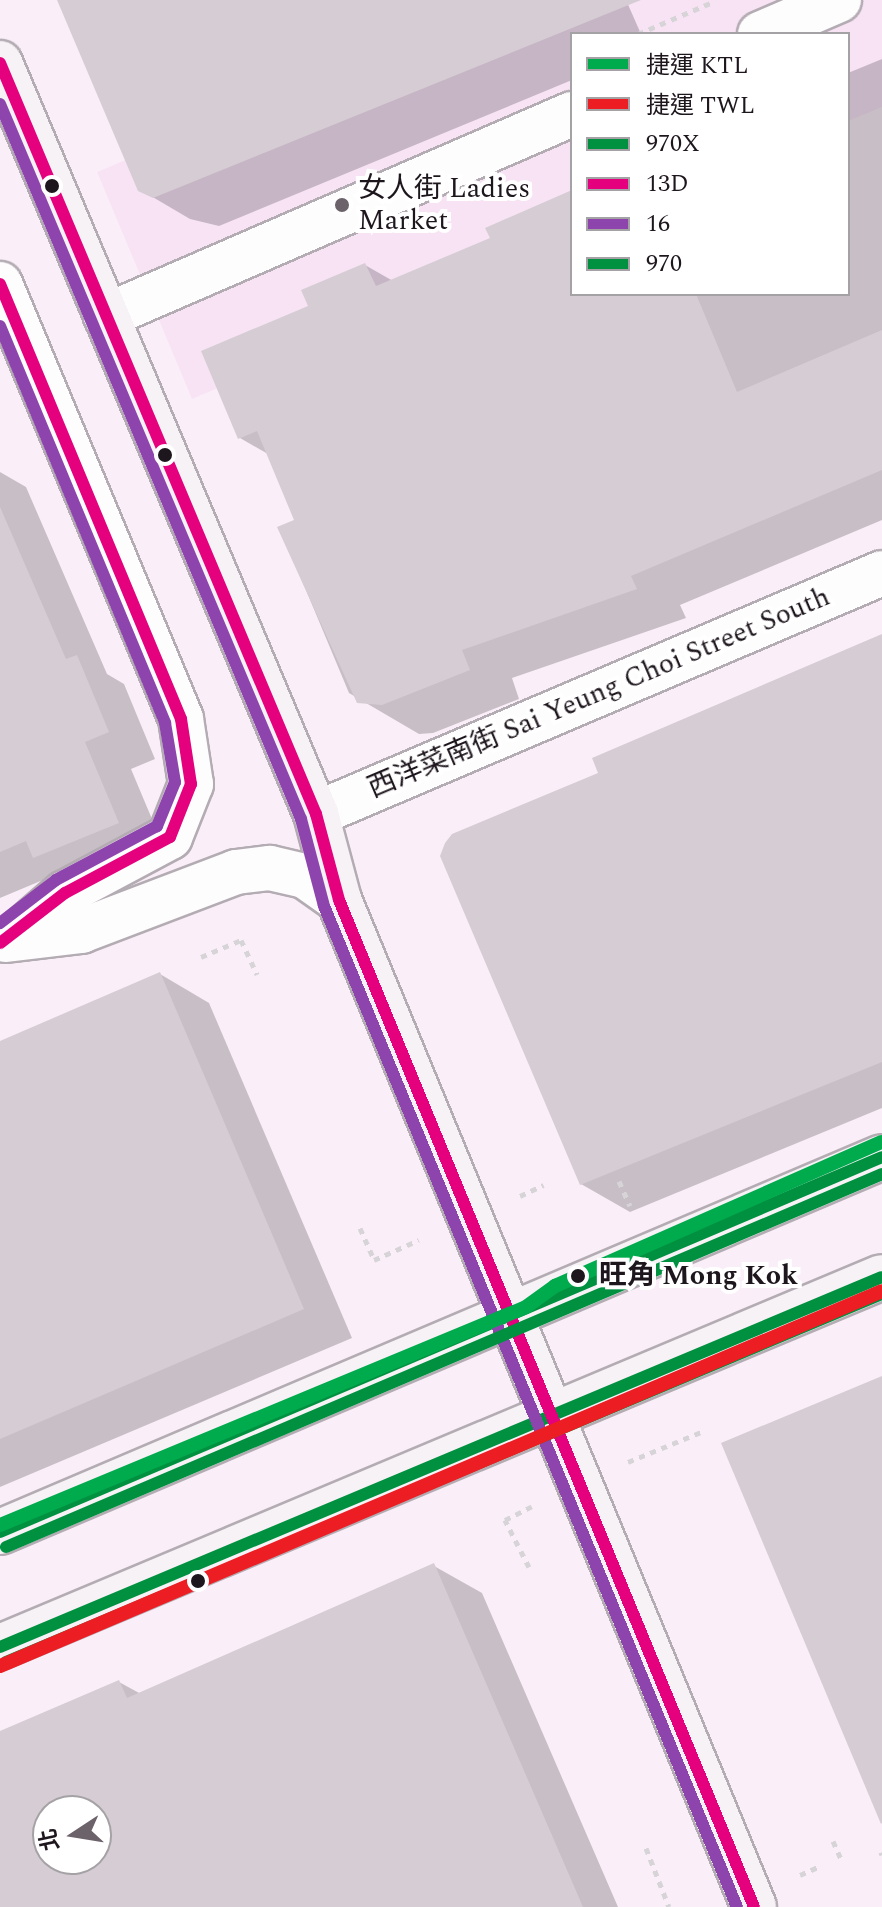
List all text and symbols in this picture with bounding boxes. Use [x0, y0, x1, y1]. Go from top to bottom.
legend [570, 32, 850, 296]
text: 捷運 KTL [646, 48, 748, 84]
text: 捷運 TWL [646, 88, 755, 124]
text: 970X [646, 126, 700, 162]
text: 13D [646, 166, 689, 202]
place label: 女人街 Ladies Market [358, 172, 530, 238]
unlabelled marker [44, 178, 60, 194]
marker: 女人街 Ladies Market [333, 196, 351, 214]
text: 16 [646, 206, 670, 242]
text: 970 [646, 246, 682, 282]
unlabelled marker [157, 447, 173, 463]
street label: 西洋菜南街 Sai Yeung Choi Street South [363, 580, 835, 806]
place label: 旺角 Mong Kok [599, 1259, 798, 1293]
marker: 旺角 Mong Kok [564, 1262, 592, 1290]
unlabelled marker [190, 1573, 206, 1589]
north arrow [32, 1795, 112, 1875]
text: 北 [32, 1825, 68, 1854]

